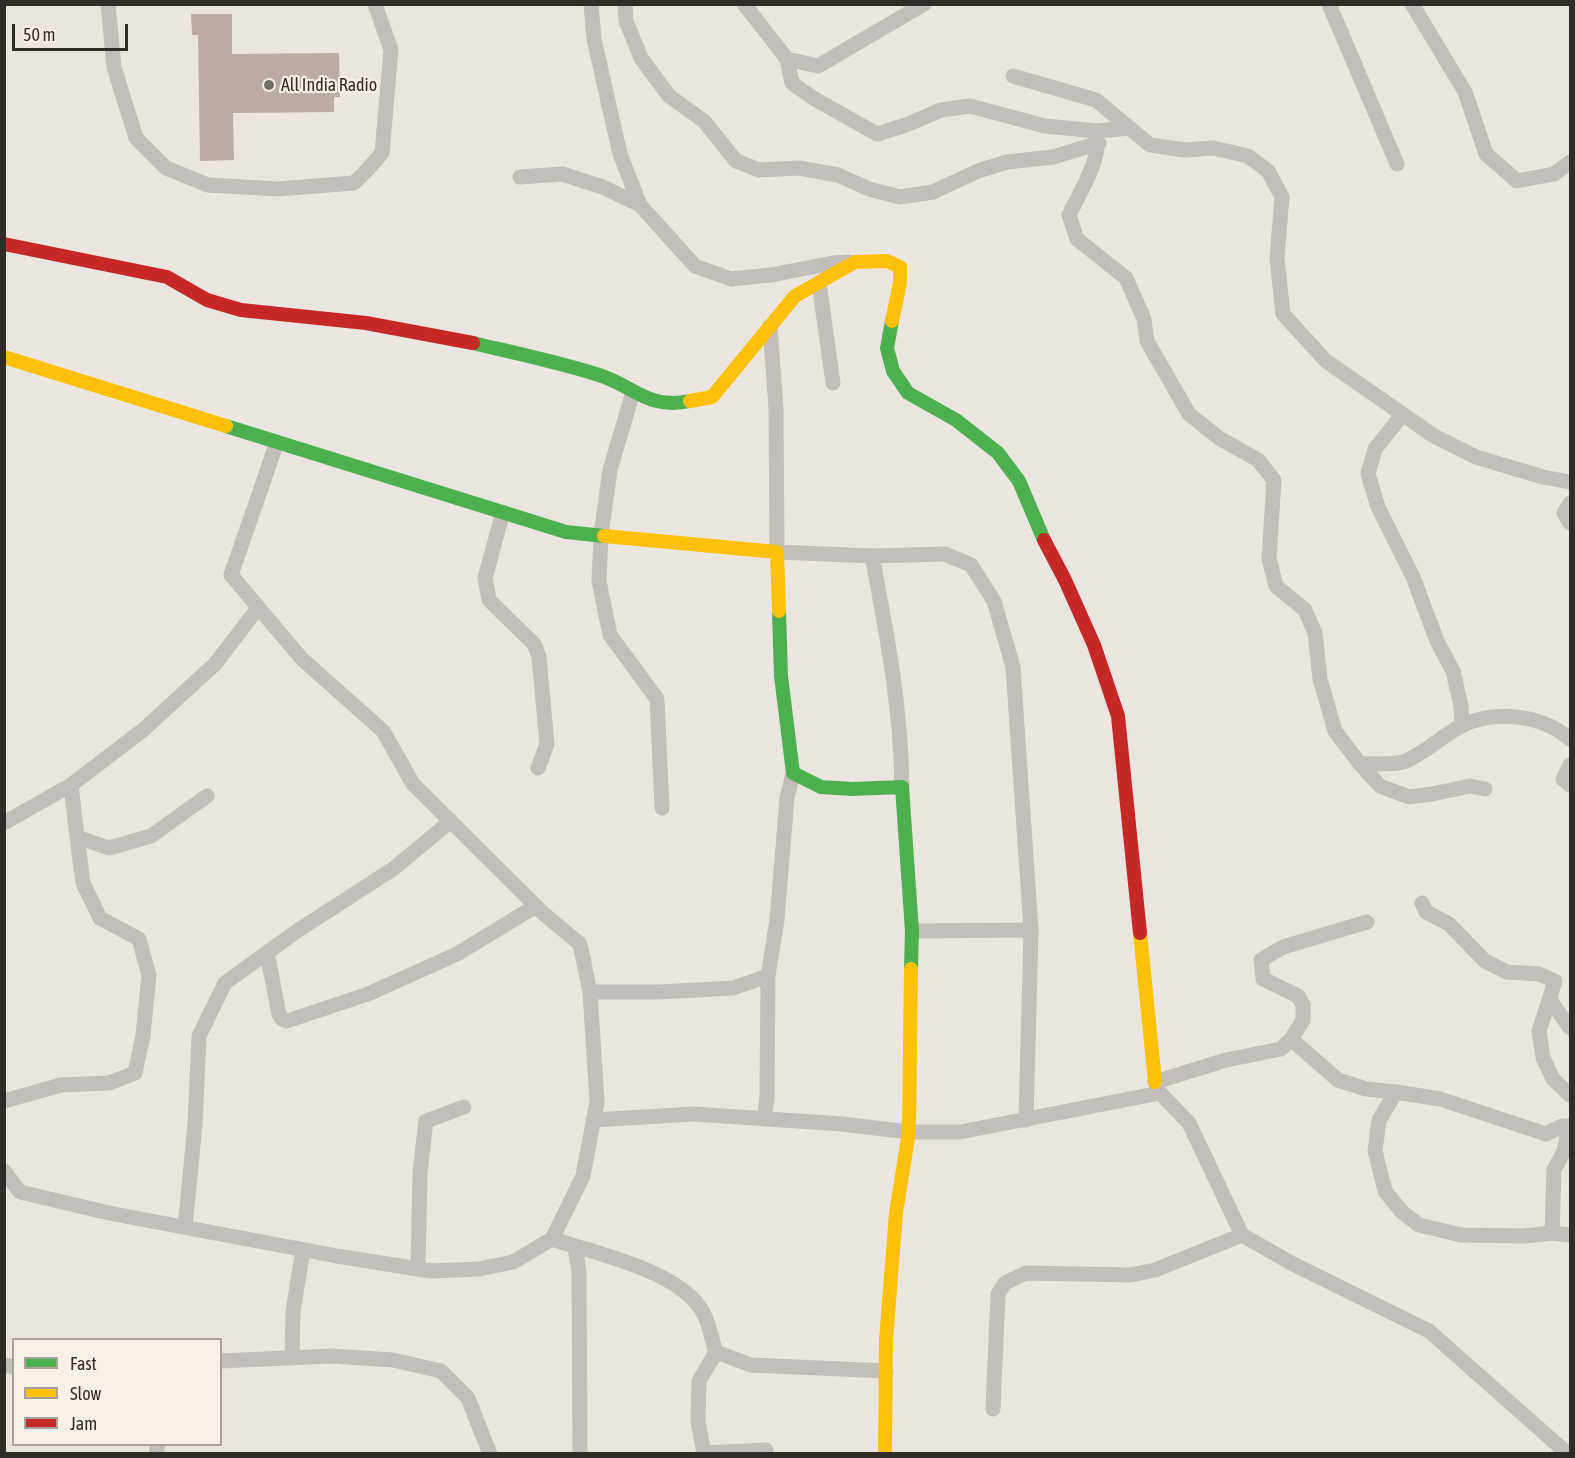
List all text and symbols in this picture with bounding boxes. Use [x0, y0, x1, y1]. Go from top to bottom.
scale bar [15, 12, 130, 50]
text: 50 m [23, 24, 55, 45]
place label: All India Radio [281, 74, 377, 96]
marker: All India Radio [262, 78, 276, 92]
legend [12, 1338, 222, 1446]
text: Fast [70, 1353, 97, 1374]
text: Slow [70, 1383, 101, 1404]
text: Jam [70, 1413, 97, 1434]

